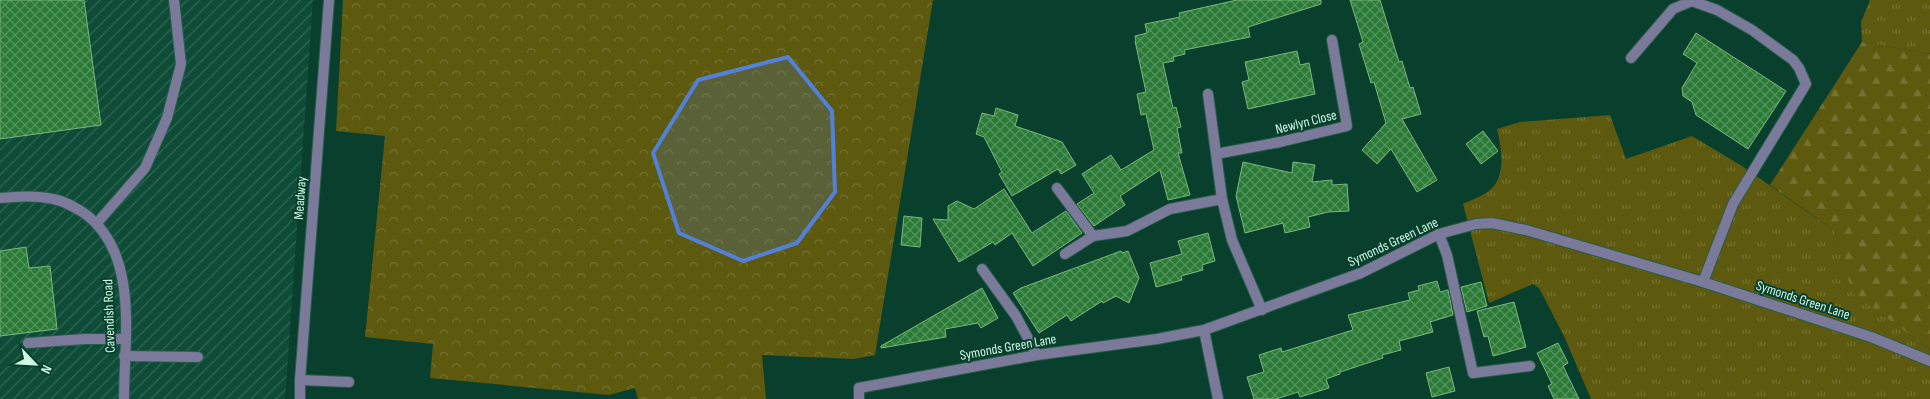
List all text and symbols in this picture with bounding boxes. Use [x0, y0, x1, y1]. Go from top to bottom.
street label: Newlyn Close [1274, 106, 1338, 138]
street label: Meadway [290, 175, 310, 220]
street label: Symonds Green Lane [1345, 214, 1441, 270]
street label: Symonds Green Lane [1754, 277, 1852, 323]
street label: Cavendish Road [99, 279, 119, 353]
street label: Symonds Green Lane [958, 330, 1058, 364]
north arrow [10, 339, 60, 389]
text: N [37, 362, 56, 376]

